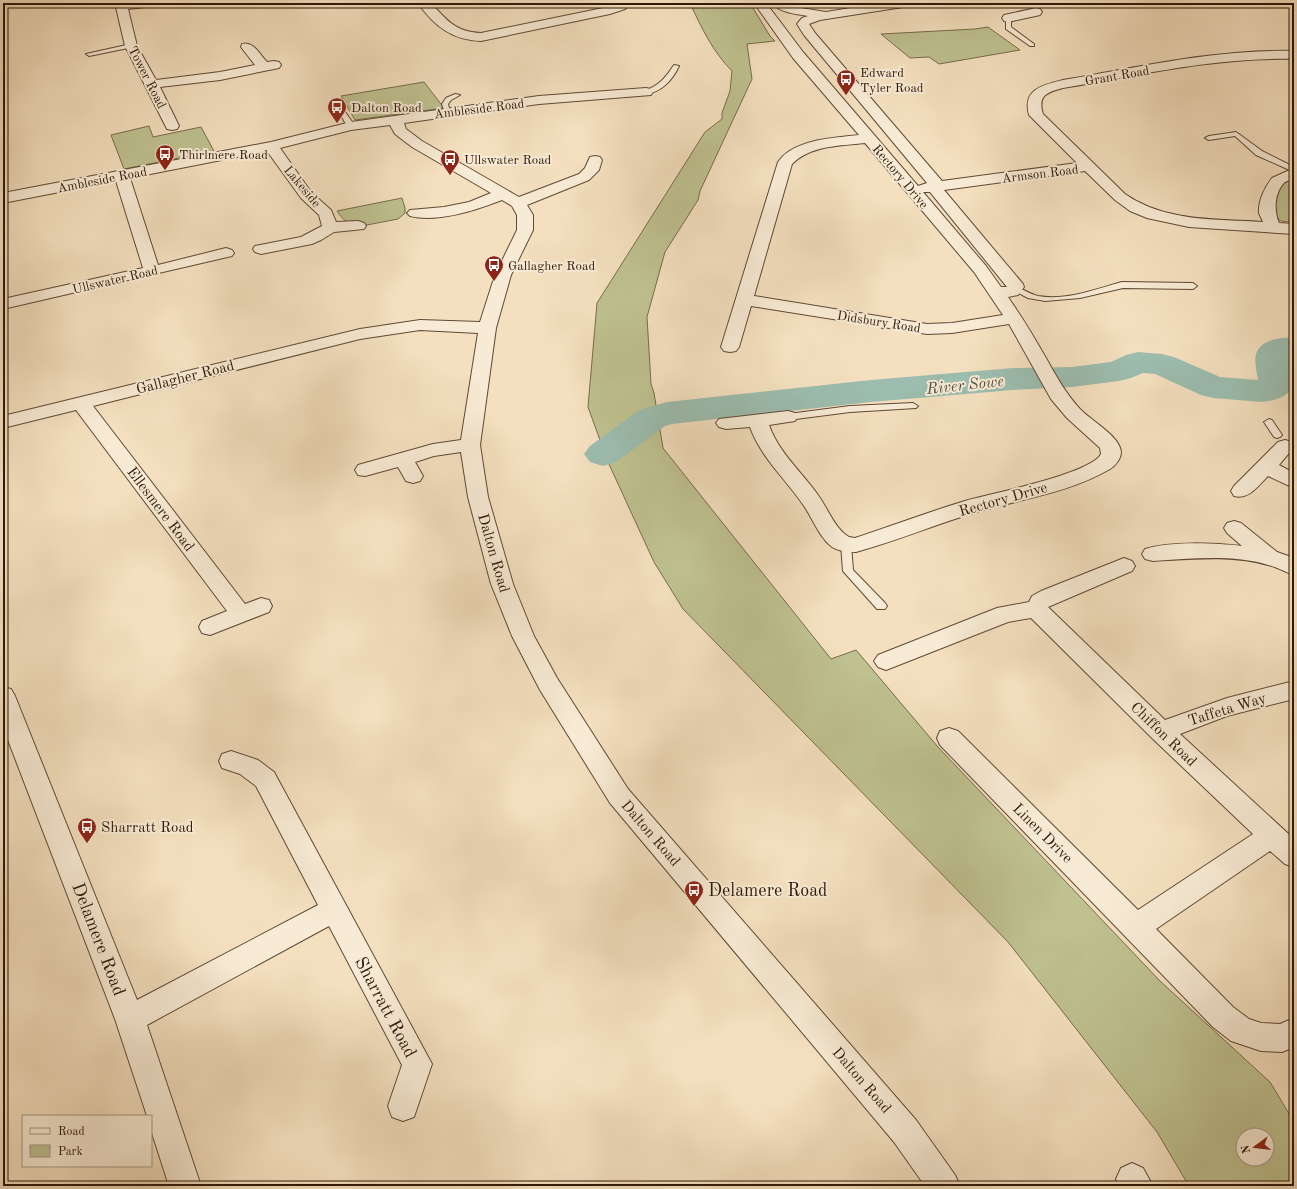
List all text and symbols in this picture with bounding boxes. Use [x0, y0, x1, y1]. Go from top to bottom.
street label: Tower Road [125, 44, 168, 111]
street label: Grant Road [1084, 64, 1151, 89]
place label: Edward Tyler Road [860, 67, 924, 95]
bus stop icon: Edward Tyler Road [835, 68, 857, 96]
bus stop icon: Dalton Road [326, 96, 348, 124]
street label: Ambleside Road [433, 97, 525, 121]
place label: Dalton Road [351, 102, 422, 115]
bus stop icon: Thirlmere Road [154, 143, 176, 171]
street label: Rectory Drive [869, 143, 930, 211]
bus stop icon: Ullswater Road [439, 148, 461, 176]
place label: Thirlmere Road [179, 149, 268, 162]
place label: Ullswater Road [464, 154, 552, 167]
street label: Armson Road [1001, 163, 1080, 186]
street label: Lakeside [281, 164, 323, 210]
street label: Ambleside Road [56, 165, 148, 196]
bus stop icon: Gallagher Road [483, 254, 505, 282]
place label: Gallagher Road [508, 260, 595, 273]
street label: Ullswater Road [71, 264, 160, 297]
street label: Didsbury Road [836, 309, 922, 336]
street label: Gallagher Road [135, 359, 236, 398]
water label: River Sowe [925, 374, 1005, 398]
street label: Ellesmere Road [123, 465, 196, 555]
street label: Rectory Drive [958, 481, 1049, 520]
street label: Dalton Road [474, 512, 511, 595]
street label: Taffeta Way [1187, 691, 1268, 729]
street label: Chiffon Road [1127, 700, 1199, 770]
street label: Dalton Road [617, 798, 682, 870]
street label: Linen Drive [1009, 801, 1075, 867]
bus stop icon: Sharratt Road [76, 816, 98, 844]
place label: Sharratt Road [101, 821, 194, 836]
bus stop icon: Delamere Road [683, 879, 705, 907]
street label: Delamere Road [68, 880, 128, 998]
place label: Delamere Road [708, 882, 827, 900]
street label: Sharratt Road [351, 954, 419, 1061]
street label: Dalton Road [828, 1045, 893, 1117]
legend [22, 1115, 152, 1167]
text: Road [58, 1126, 85, 1138]
north arrow [1235, 1127, 1275, 1167]
text: N [1240, 1143, 1253, 1155]
text: Park [58, 1146, 83, 1158]

